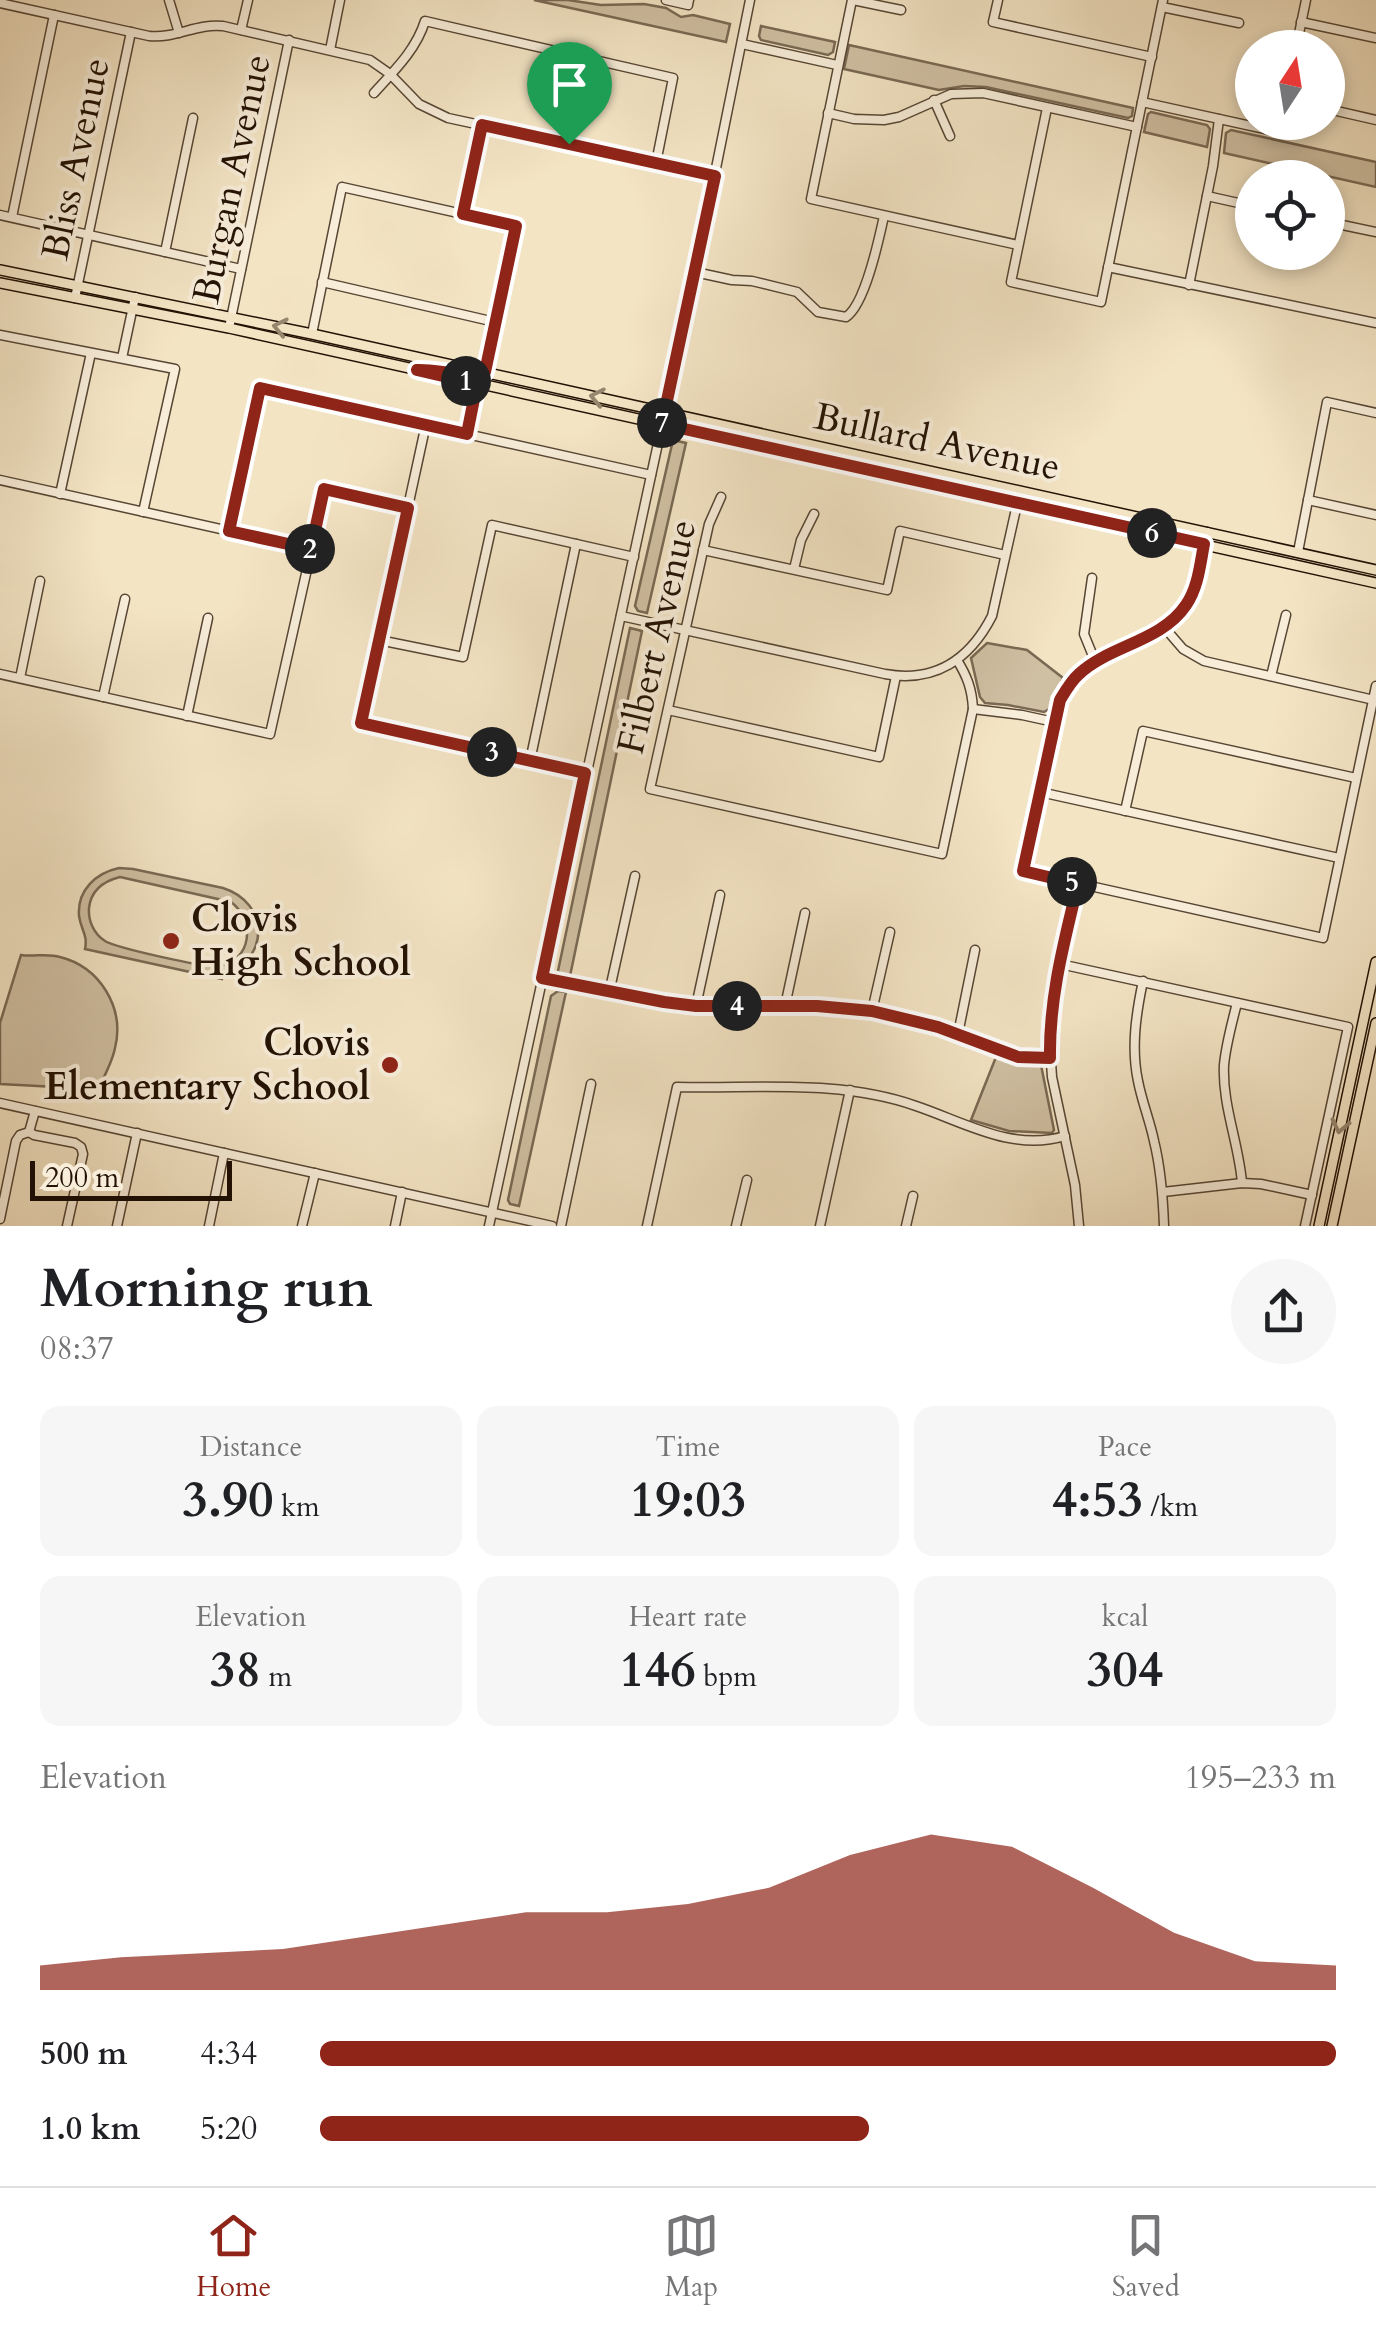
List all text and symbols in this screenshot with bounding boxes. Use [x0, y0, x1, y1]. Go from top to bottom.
north arrow [1235, 30, 1345, 140]
map controls [1235, 30, 1345, 270]
pin [527, 42, 612, 145]
street label: Burgan Avenue [180, 50, 284, 308]
street label: Bliss Avenue [29, 53, 123, 265]
icon: arrive [542, 57, 597, 112]
button: locate [1235, 160, 1345, 270]
one-way arrow [272, 318, 289, 339]
pin: 1 [441, 356, 491, 406]
text: 1 [459, 362, 473, 400]
one-way arrow [589, 388, 606, 409]
street label: Bullard Avenue [809, 391, 1065, 493]
pin: 7 [637, 398, 687, 448]
text: 7 [655, 404, 669, 442]
pin: 6 [1127, 508, 1177, 558]
text: 6 [1145, 514, 1159, 552]
street label: Filbert Avenue [605, 515, 709, 759]
pin: 2 [285, 524, 335, 574]
text: 2 [303, 530, 317, 568]
pin: 3 [467, 727, 517, 777]
text: 3 [485, 733, 499, 771]
pin: 5 [1047, 857, 1097, 907]
text: 5 [1065, 863, 1079, 901]
place label: Clovis High School [191, 893, 411, 989]
marker: Clovis High School [160, 930, 182, 952]
pin: 4 [712, 981, 762, 1031]
text: 4 [730, 987, 744, 1025]
place label: Clovis Elementary School [44, 1017, 370, 1113]
marker: Clovis Elementary School [379, 1054, 401, 1076]
one-way arrow [1331, 1117, 1352, 1134]
scale bar [30, 1156, 232, 1200]
text: 200 m [45, 1159, 119, 1197]
text: Morning run [40, 1252, 373, 1326]
button: share [1231, 1259, 1336, 1364]
text: 08:37 [40, 1327, 114, 1371]
text: Distance [200, 1428, 302, 1466]
text: Time [656, 1428, 720, 1466]
text: Pace [1098, 1428, 1152, 1466]
text: 3.90 [182, 1466, 274, 1534]
text: 19:03 [630, 1466, 746, 1534]
text: 4:53 [1052, 1466, 1143, 1534]
text: km [274, 1488, 320, 1526]
text: /km [1143, 1488, 1198, 1526]
text: Elevation [195, 1598, 307, 1636]
text: Heart rate [629, 1598, 747, 1636]
text: kcal [1102, 1598, 1148, 1636]
text: 38 [210, 1636, 261, 1704]
text: 146 [619, 1636, 696, 1704]
text: 304 [1087, 1636, 1163, 1704]
text: m [261, 1658, 292, 1696]
text: bpm [696, 1658, 757, 1696]
text: Elevation [40, 1756, 167, 1800]
text: 195–233 m [1184, 1756, 1336, 1800]
text: 500 m [40, 2032, 127, 2076]
text: 4:34 [200, 2032, 257, 2076]
text: 1.0 km [40, 2107, 140, 2151]
text: 5:20 [200, 2107, 257, 2151]
tab: Home [196, 2208, 271, 2306]
tab: Map [664, 2208, 719, 2306]
tab: Saved [1112, 2208, 1180, 2306]

